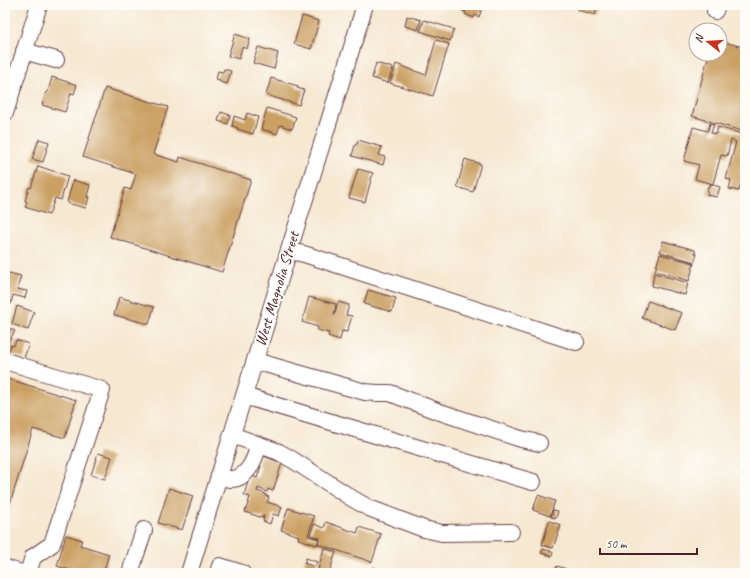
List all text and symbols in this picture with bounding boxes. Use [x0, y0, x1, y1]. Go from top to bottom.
north arrow [688, 22, 728, 62]
text: N [691, 32, 707, 44]
street label: West Magnolia Street [250, 228, 304, 349]
scale bar [600, 530, 697, 556]
text: 50 m [606, 536, 628, 552]

